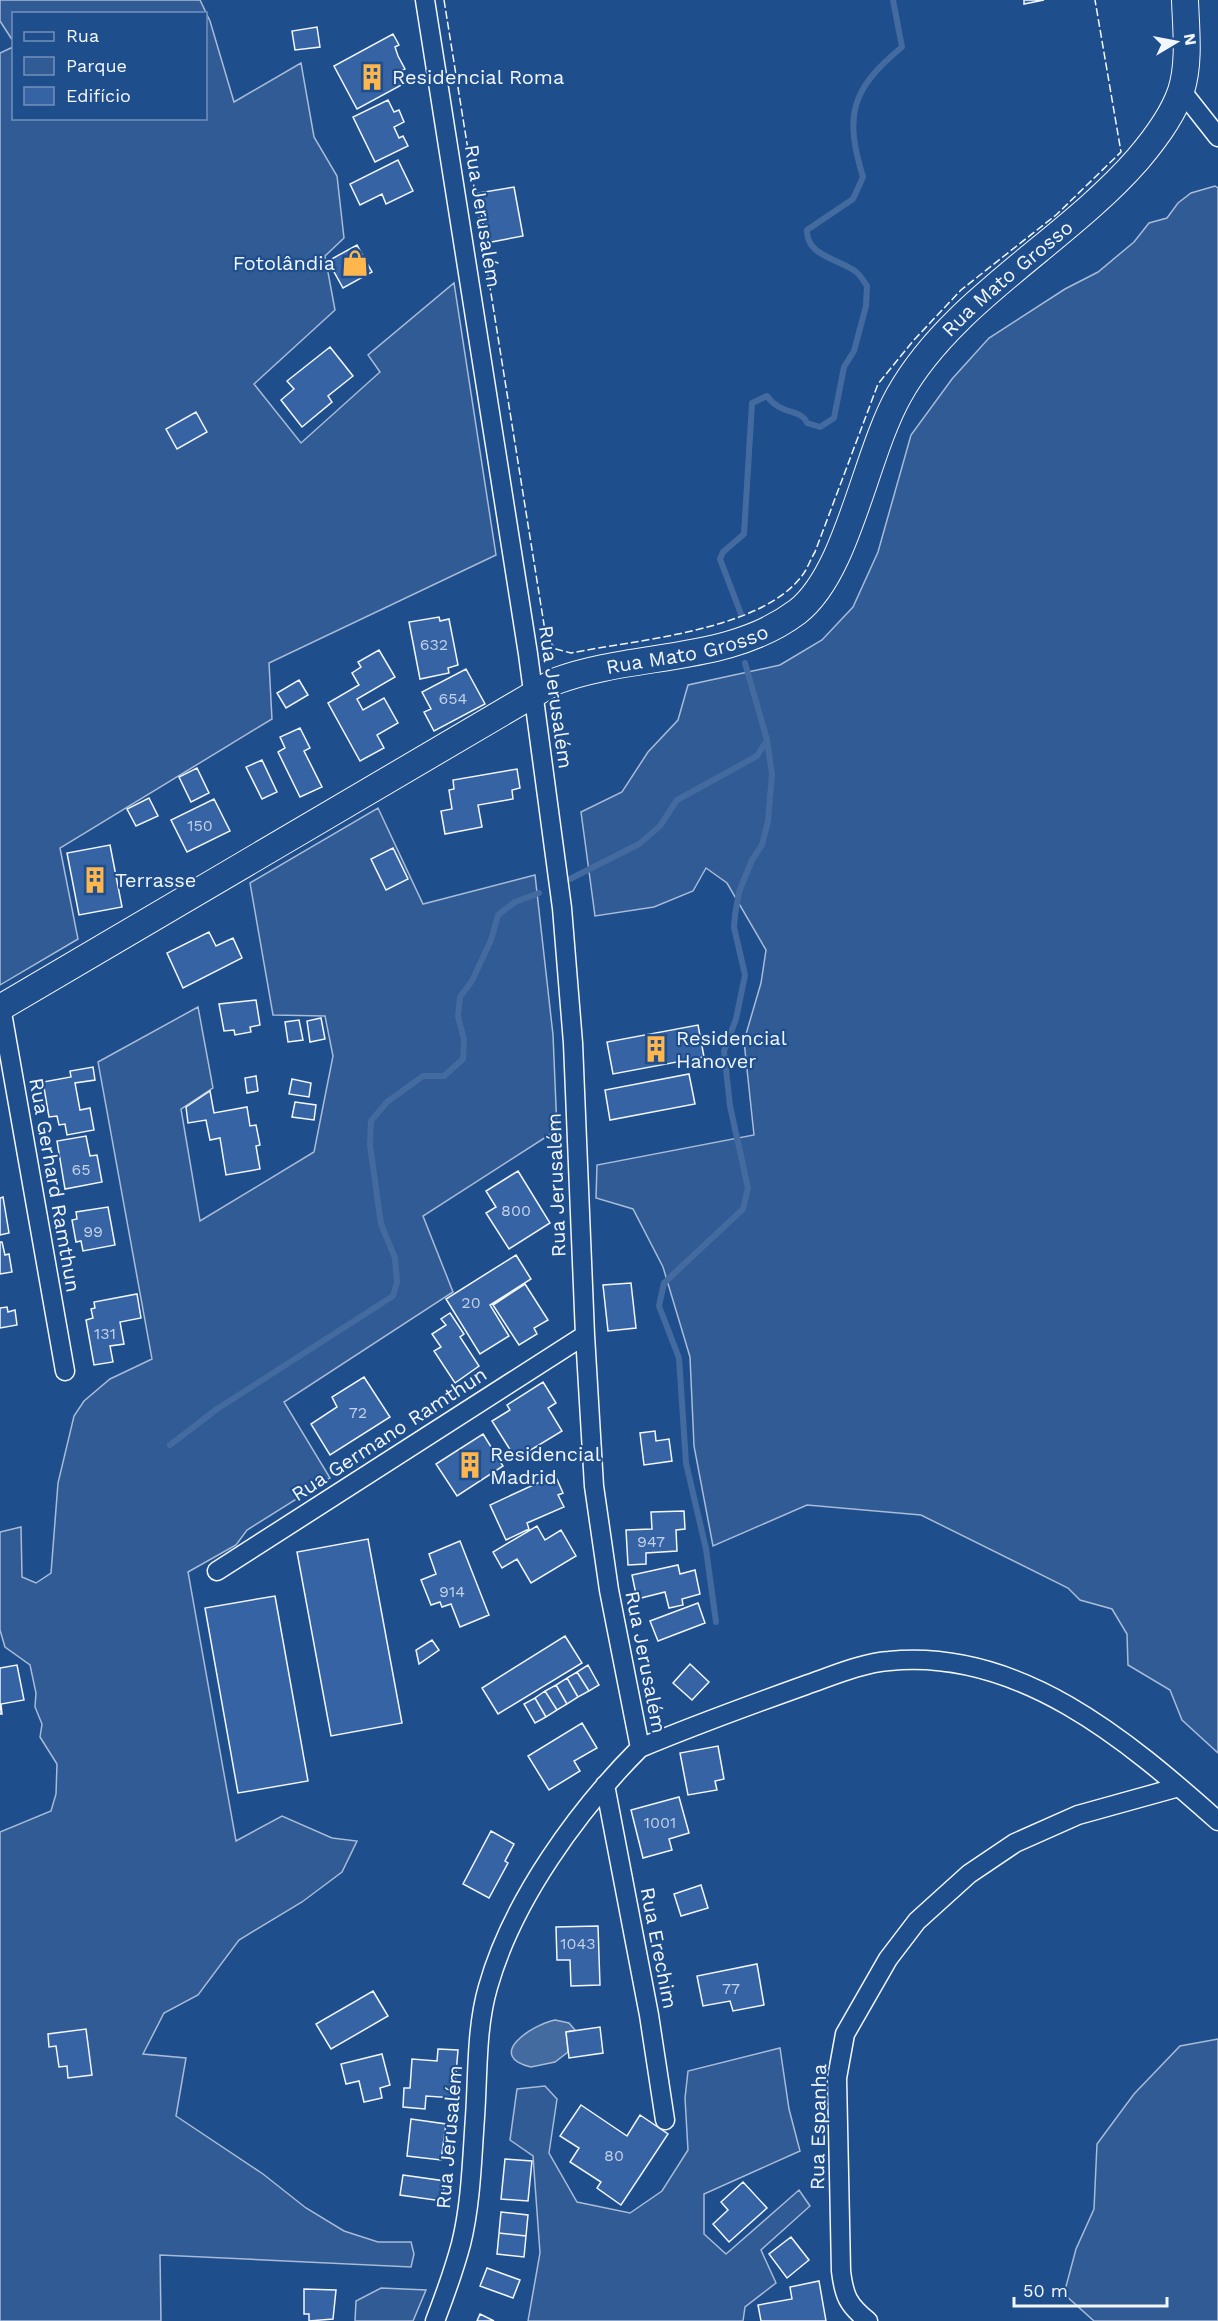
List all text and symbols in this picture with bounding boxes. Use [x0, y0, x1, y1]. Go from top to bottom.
legend [12, 12, 207, 120]
north arrow [1146, 12, 1206, 72]
text: Rua [66, 25, 99, 46]
text: N [1180, 32, 1201, 47]
text: Parque [66, 55, 127, 76]
building icon: Residencial Roma [357, 62, 387, 92]
place label: Residencial Roma [392, 65, 564, 89]
text: Edifício [66, 85, 131, 106]
street label: Rua Jerusalém [460, 143, 506, 289]
street label: Rua Mato Grosso [937, 215, 1078, 342]
shop icon: Fotolândia [340, 248, 370, 278]
place label: Fotolândia [233, 251, 335, 275]
street label: Rua Mato Grosso [604, 619, 772, 679]
street label: Rua Jerusalém [534, 624, 578, 770]
house number: 632 [420, 635, 448, 654]
house number: 654 [439, 689, 468, 708]
house number: 150 [187, 816, 213, 835]
building icon: Terrasse [80, 865, 110, 895]
place label: Terrasse [115, 868, 196, 892]
place label: Residencial Hanover [676, 1026, 787, 1073]
building icon: Residencial Hanover [641, 1034, 671, 1064]
street label: Rua Gerhard Ramthun [24, 1076, 86, 1294]
street label: Rua Jerusalém [541, 1112, 571, 1258]
house number: 65 [71, 1160, 91, 1179]
house number: 800 [501, 1201, 531, 1220]
house number: 99 [83, 1222, 103, 1241]
house number: 20 [461, 1293, 481, 1312]
house number: 131 [94, 1324, 116, 1343]
street label: Rua Germano Ramthun [287, 1362, 491, 1506]
house number: 72 [349, 1403, 367, 1422]
place label: Residencial Madrid [490, 1442, 601, 1489]
building icon: Residencial Madrid [455, 1450, 485, 1480]
house number: 947 [637, 1532, 665, 1551]
house number: 914 [439, 1582, 465, 1601]
street label: Rua Jerusalém [620, 1589, 672, 1735]
house number: 1001 [644, 1813, 676, 1832]
street label: Rua Erechim [635, 1885, 683, 2011]
house number: 1043 [560, 1934, 596, 1953]
house number: 77 [722, 1979, 740, 1998]
street label: Rua Jerusalém [431, 2064, 467, 2210]
street label: Rua Espanha [805, 2064, 831, 2190]
house number: 80 [604, 2146, 624, 2165]
scale bar [1014, 2270, 1167, 2308]
text: 50 m [1023, 2280, 1068, 2301]

